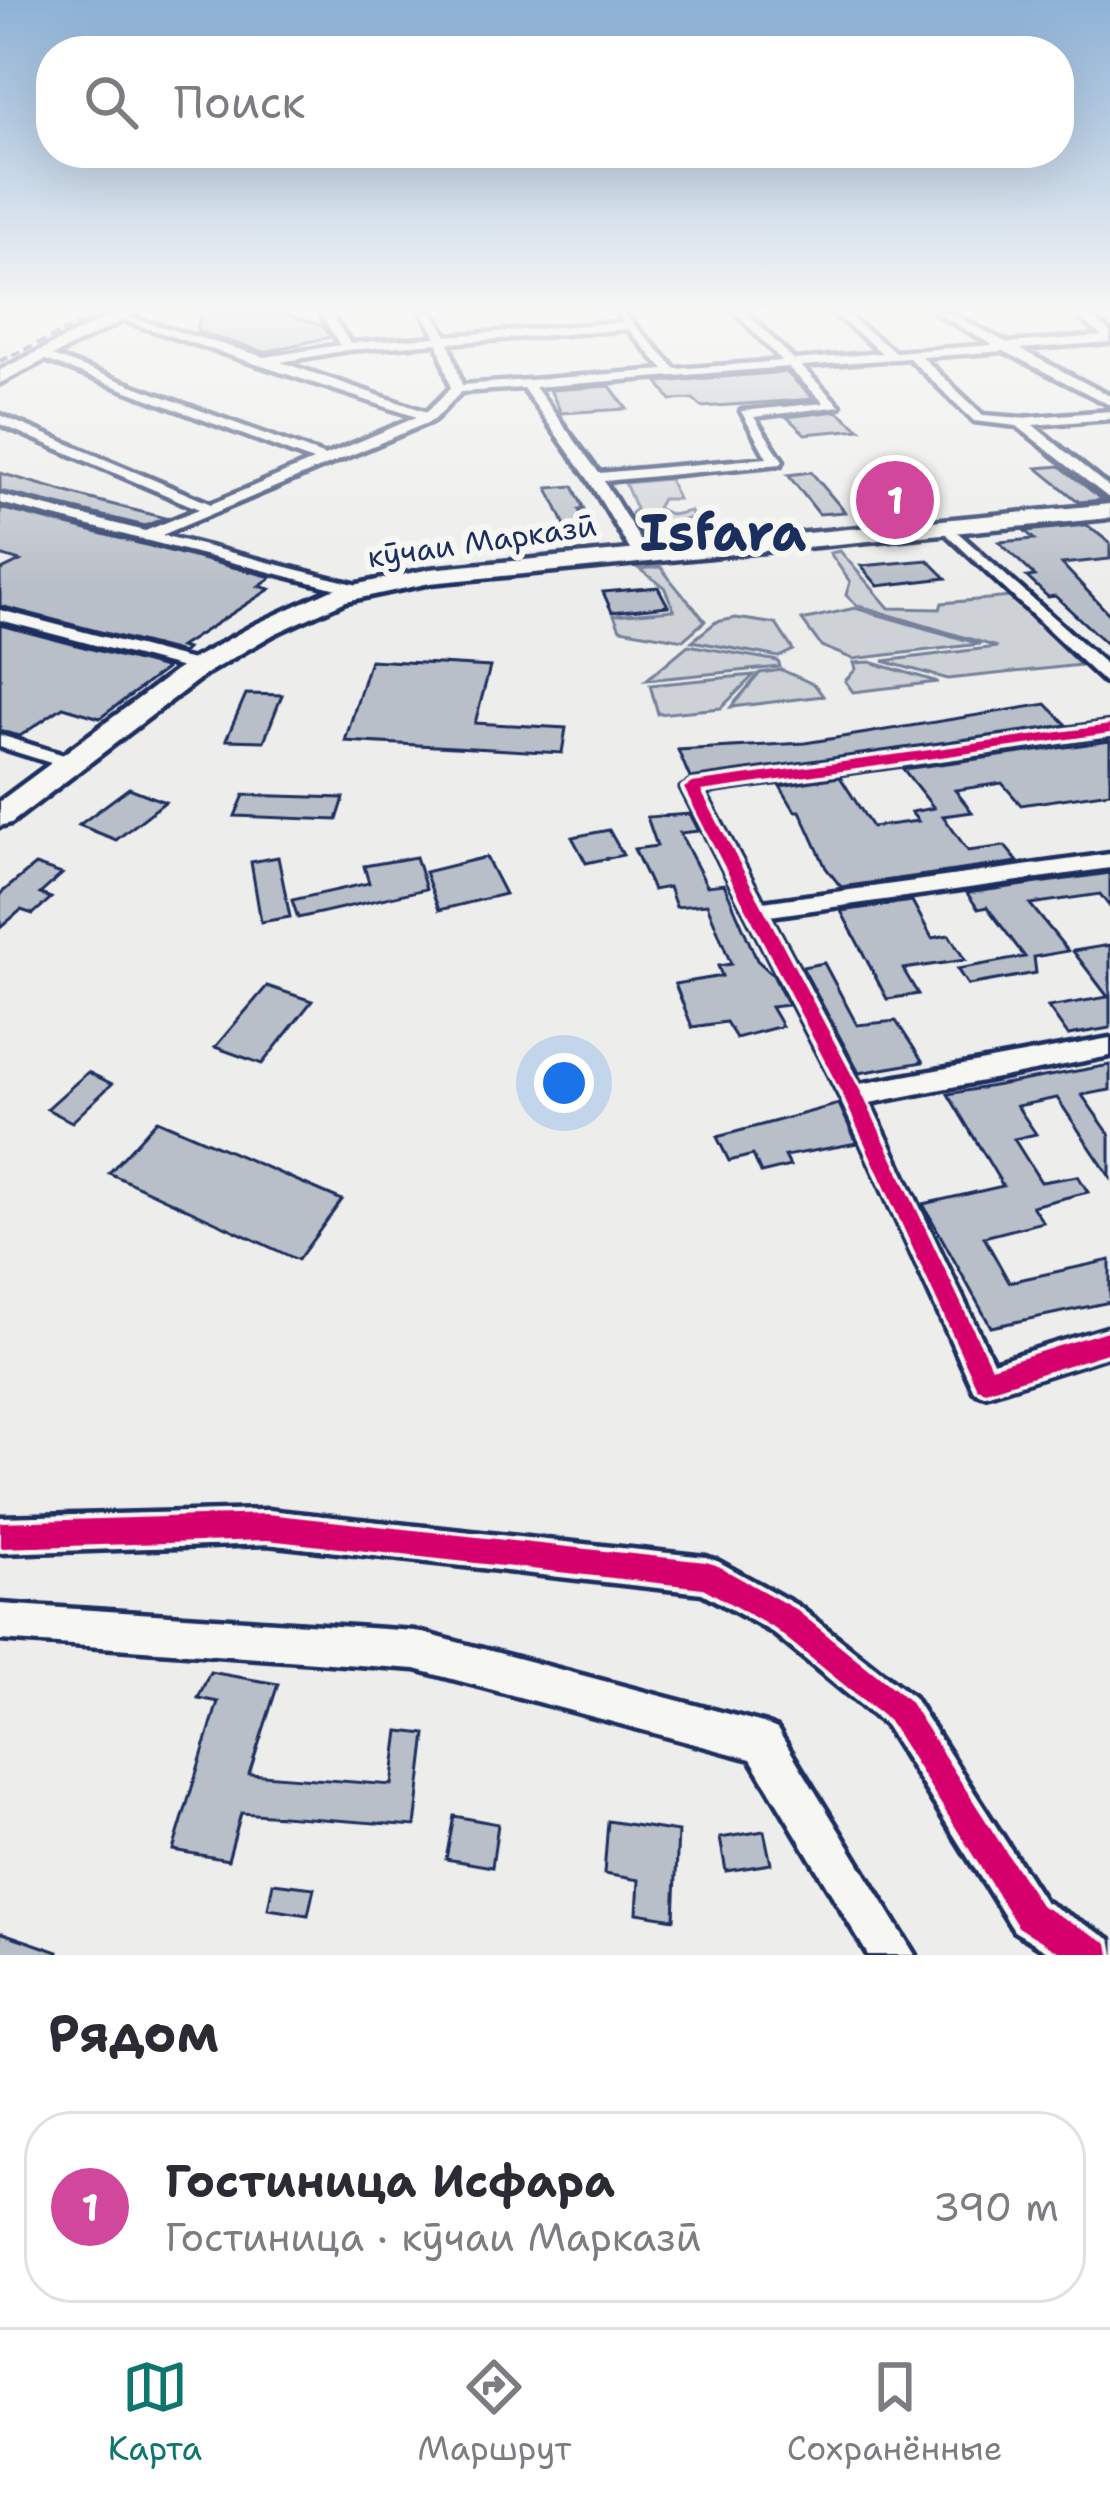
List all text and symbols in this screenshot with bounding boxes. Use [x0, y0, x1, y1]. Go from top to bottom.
search box [36, 36, 1074, 168]
icon: search [78, 69, 144, 135]
text: Поиск [174, 72, 305, 132]
pin: 1 [856, 455, 934, 545]
district label: Isfara [640, 498, 806, 566]
street label: кӯчаи Марказӣ [365, 505, 599, 577]
your location [534, 1053, 594, 1113]
text: Рядом [48, 1999, 219, 2067]
text: Гостиница Исфара [165, 2151, 615, 2211]
text: 1 [81, 2181, 99, 2233]
text: 390 m [933, 2181, 1059, 2233]
text: Гостиница · кӯчаи Марказӣ [165, 2211, 701, 2263]
tab: Карта [108, 2354, 202, 2471]
tab: Маршрут [417, 2354, 571, 2471]
tab: Сохранённые [787, 2354, 1002, 2471]

